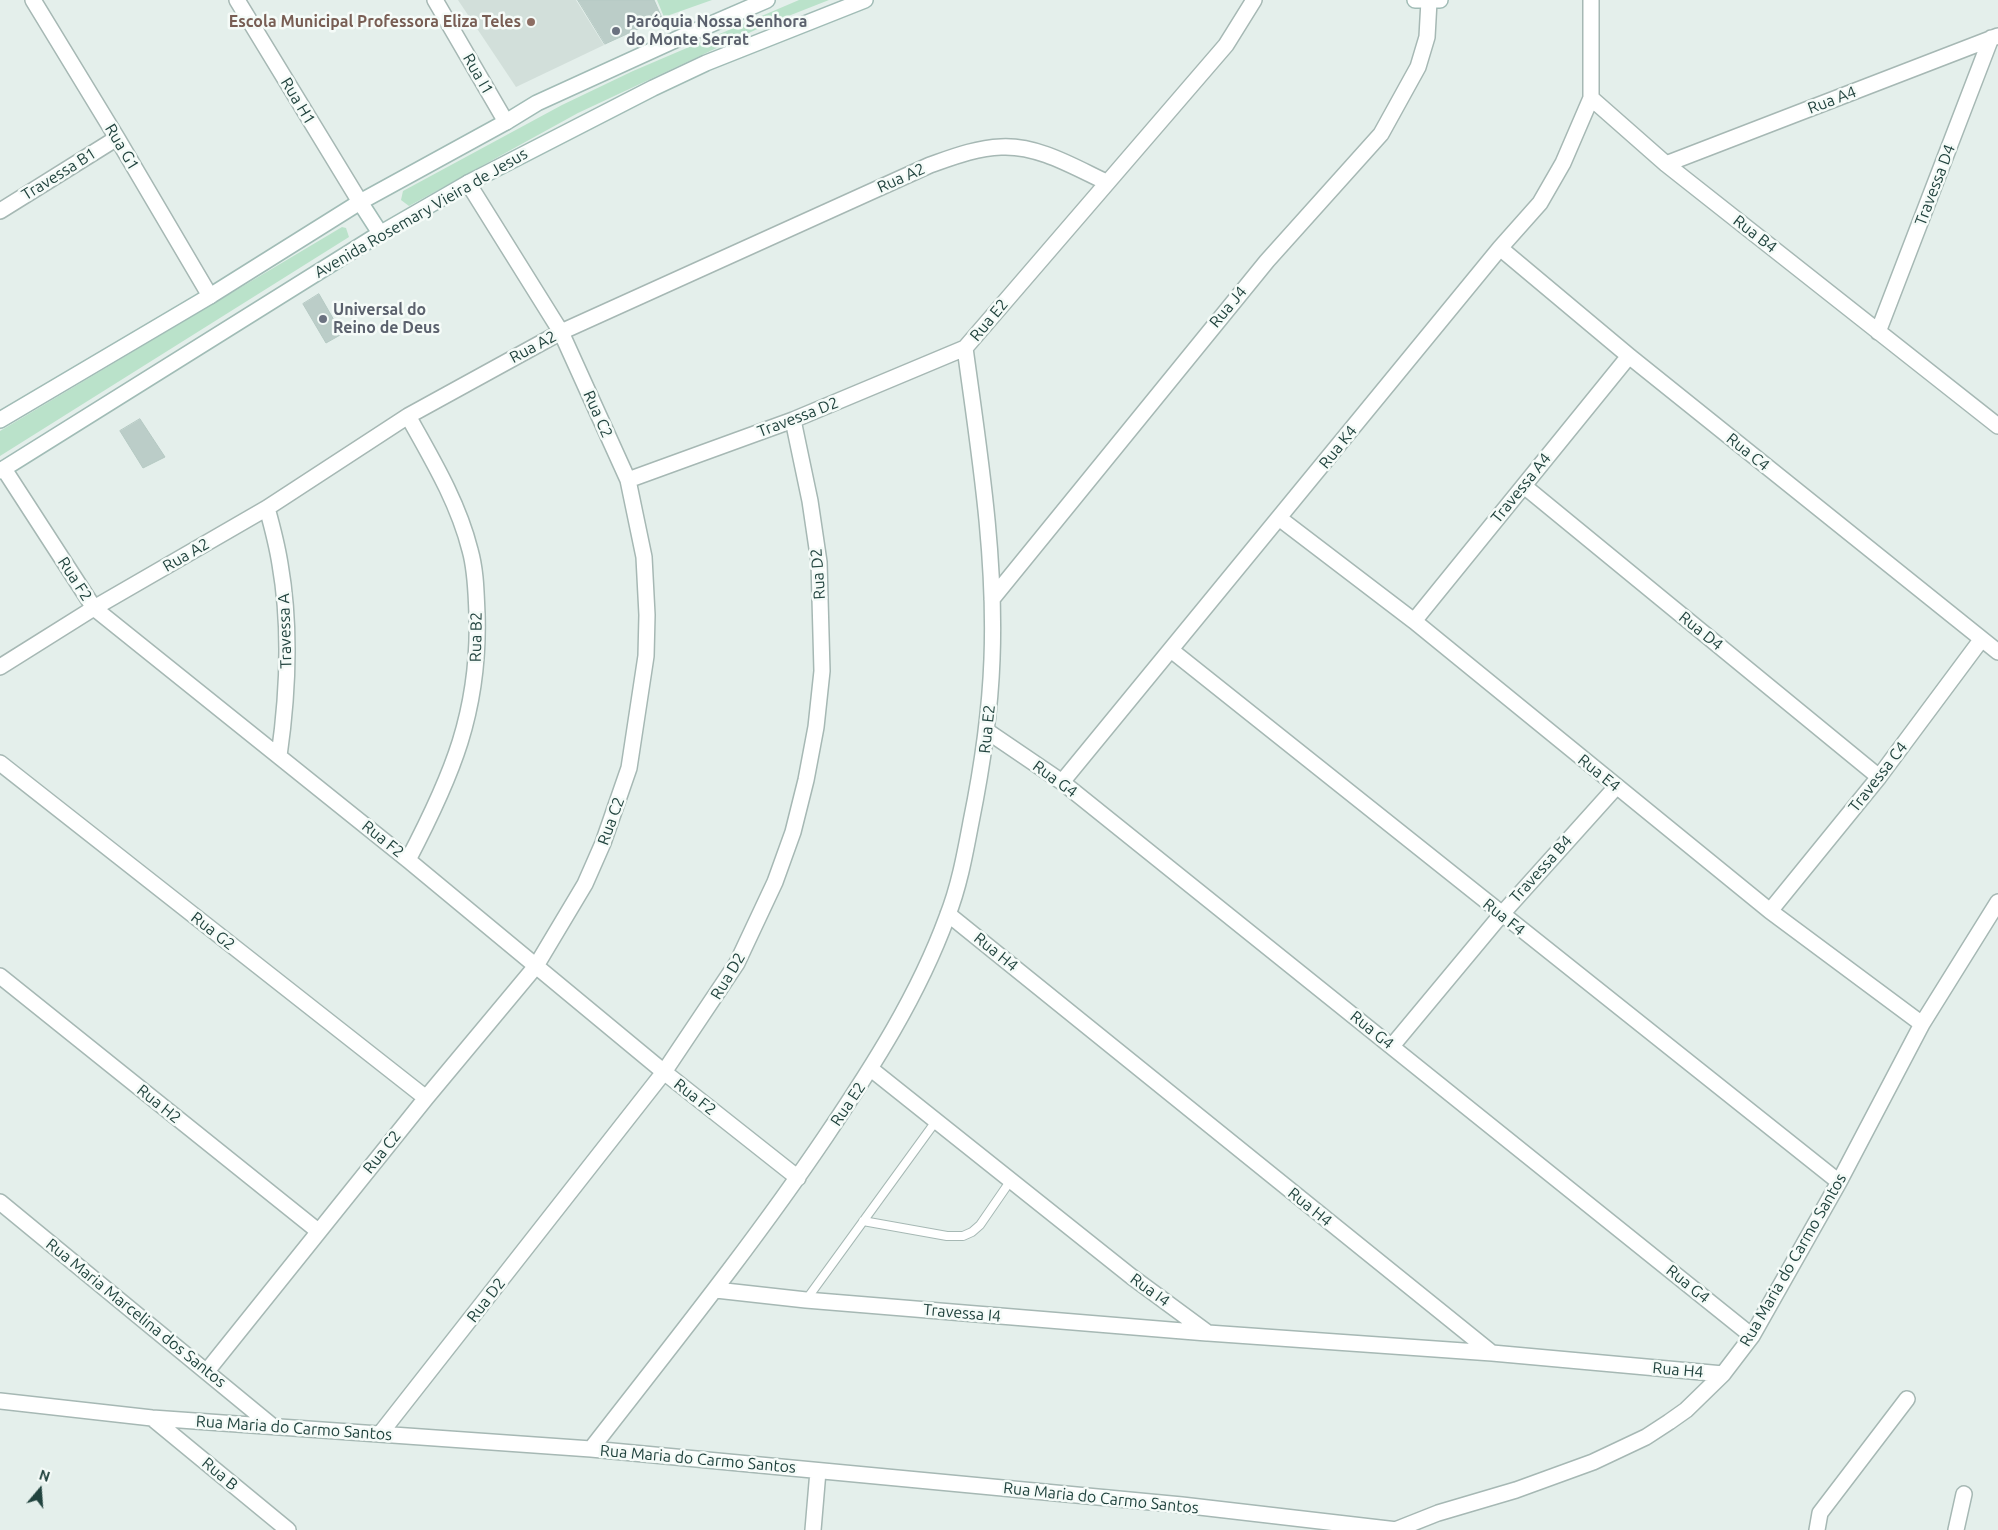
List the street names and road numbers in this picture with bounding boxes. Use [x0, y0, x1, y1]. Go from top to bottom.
street label: Rua I1 [459, 50, 497, 98]
street label: Rua H1 [277, 74, 319, 128]
street label: Rua A4 [1805, 82, 1859, 118]
street label: Rua G1 [101, 120, 143, 174]
street label: Travessa D4 [1911, 142, 1959, 228]
street label: Travessa B1 [18, 144, 100, 204]
street label: Avenida Rosemary Vieira de Jesus [311, 144, 531, 282]
street label: Rua A2 [874, 159, 928, 197]
street label: Rua B4 [1729, 211, 1781, 257]
street label: Rua J4 [1205, 282, 1251, 332]
street label: Rua E2 [966, 295, 1012, 345]
street label: Rua A2 [506, 327, 560, 367]
street label: Rua C2 [579, 387, 617, 441]
street label: Travessa D2 [755, 393, 841, 441]
street label: Rua K4 [1315, 422, 1361, 472]
street label: Rua C4 [1723, 429, 1773, 475]
street label: Travessa A4 [1487, 449, 1555, 527]
street label: Rua A2 [159, 534, 213, 576]
street label: Rua D2 [807, 548, 829, 600]
street label: Rua F2 [54, 553, 96, 605]
street label: Travessa A [274, 593, 296, 669]
street label: Rua D4 [1675, 607, 1727, 655]
street label: Rua B2 [466, 612, 486, 662]
street label: Rua E2 [975, 704, 999, 754]
street label: Travessa C4 [1845, 738, 1911, 816]
street label: Rua E4 [1574, 750, 1624, 796]
street label: Rua G4 [1029, 756, 1081, 802]
street label: Rua C2 [593, 794, 629, 848]
street label: Rua F2 [358, 816, 408, 862]
street label: Travessa B4 [1506, 831, 1576, 907]
street label: Rua F4 [1479, 894, 1529, 940]
street label: Rua G2 [187, 908, 239, 954]
street label: Rua H4 [970, 928, 1022, 976]
street label: Rua D2 [707, 949, 749, 1003]
street label: Rua G4 [1346, 1007, 1398, 1053]
street label: Rua F2 [670, 1075, 720, 1119]
street label: Rua E2 [826, 1078, 870, 1130]
street label: Rua H2 [133, 1080, 185, 1128]
street label: Rua C2 [359, 1127, 405, 1177]
street label: Rua Maria do Carmo Santos [1736, 1170, 1850, 1350]
street label: Rua H4 [1284, 1183, 1336, 1231]
street label: Rua Maria Marcelina dos Santos [42, 1234, 230, 1392]
street label: Rua G4 [1662, 1261, 1714, 1307]
street label: Rua I4 [1127, 1269, 1173, 1311]
street label: Rua D2 [463, 1274, 509, 1326]
street label: Travessa I4 [922, 1300, 1002, 1326]
street label: Rua H4 [1652, 1358, 1704, 1382]
street label: Rua Maria do Carmo Santos [195, 1412, 393, 1444]
street label: Rua Maria do Carmo Santos [599, 1441, 797, 1477]
street label: Rua B [198, 1453, 242, 1495]
street label: Rua Maria do Carmo Santos [1002, 1478, 1200, 1518]

